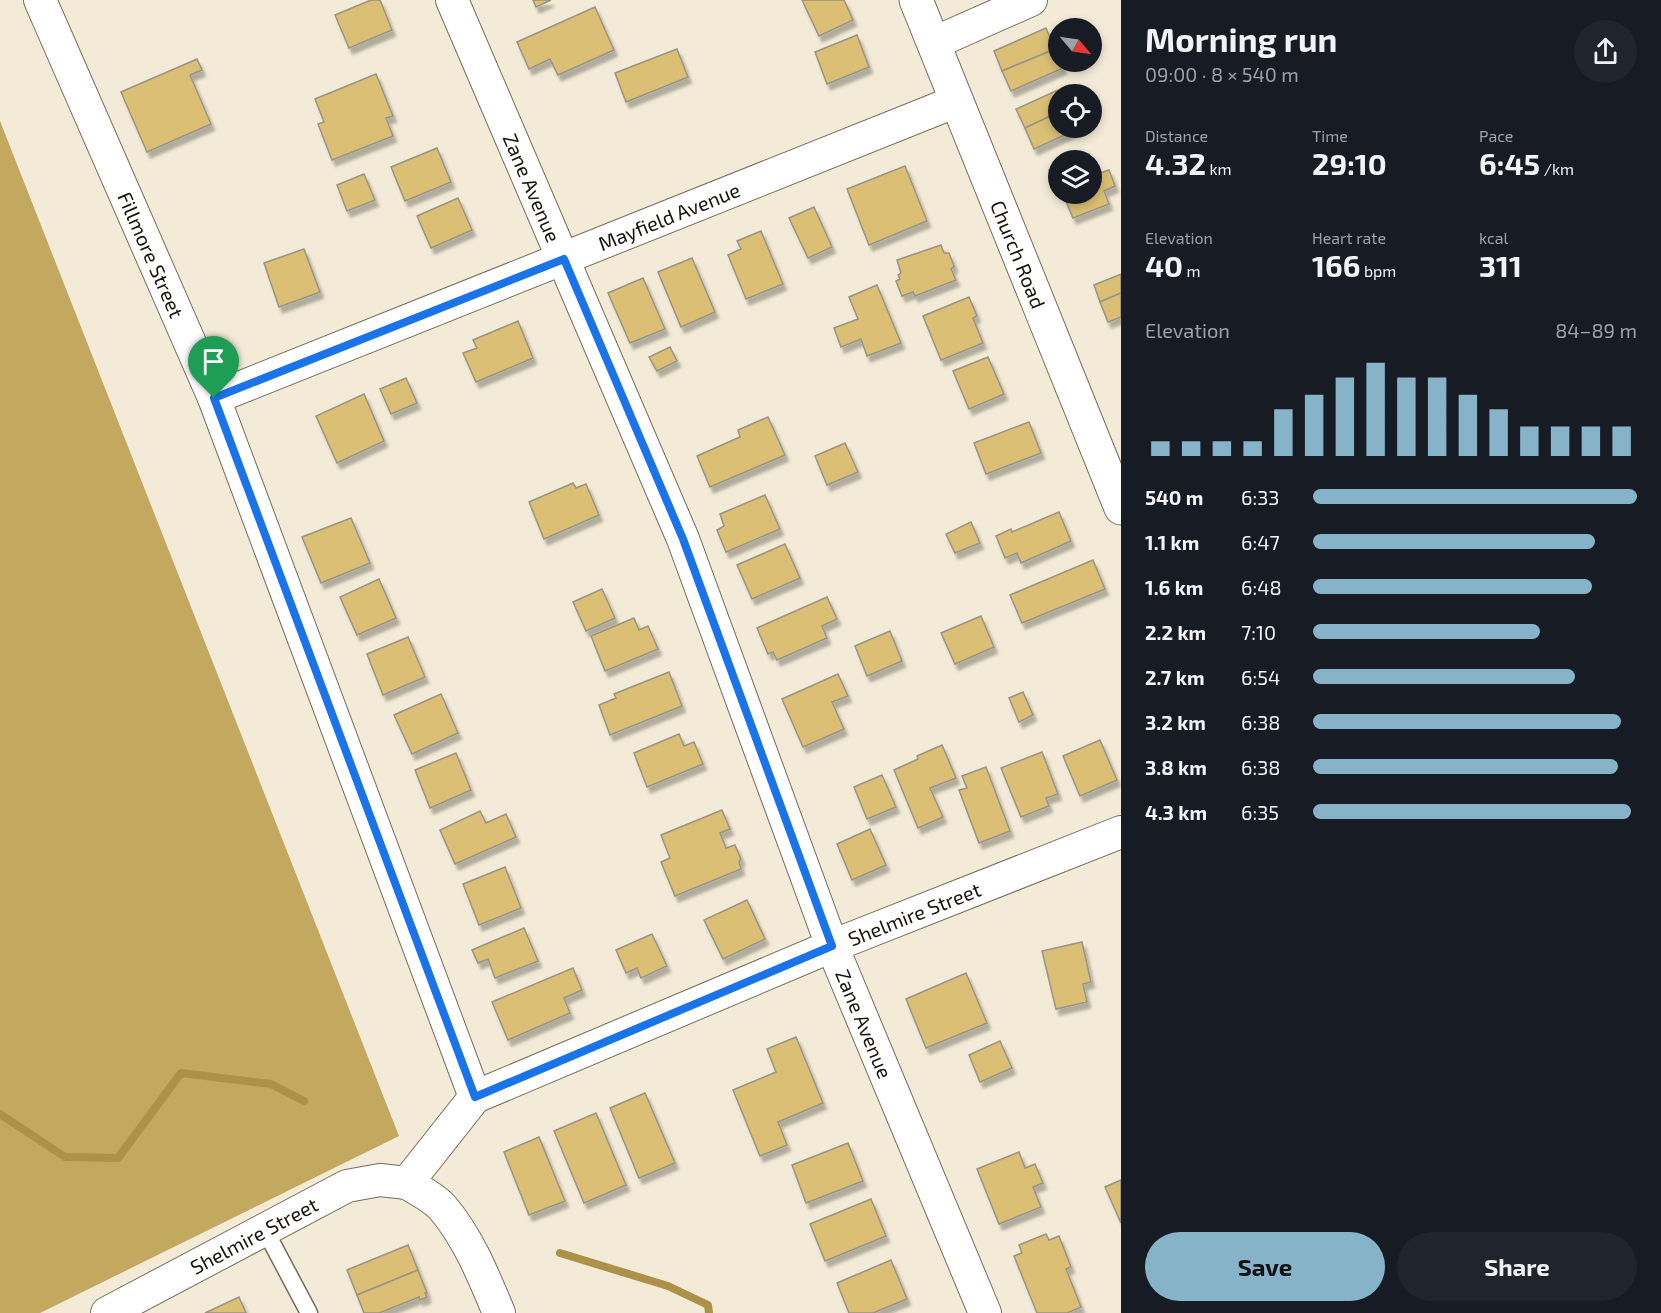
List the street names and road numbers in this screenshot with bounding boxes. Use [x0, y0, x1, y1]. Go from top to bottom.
street label: Zane Avenue [499, 130, 566, 245]
street label: Mayfield Avenue [595, 177, 743, 255]
street label: Fillmore Street [113, 188, 190, 322]
street label: Church Road [986, 197, 1051, 312]
street label: Shelmire Street [844, 876, 984, 951]
street label: Zane Avenue [831, 966, 898, 1082]
street label: Shelmire Street [186, 1192, 322, 1279]

